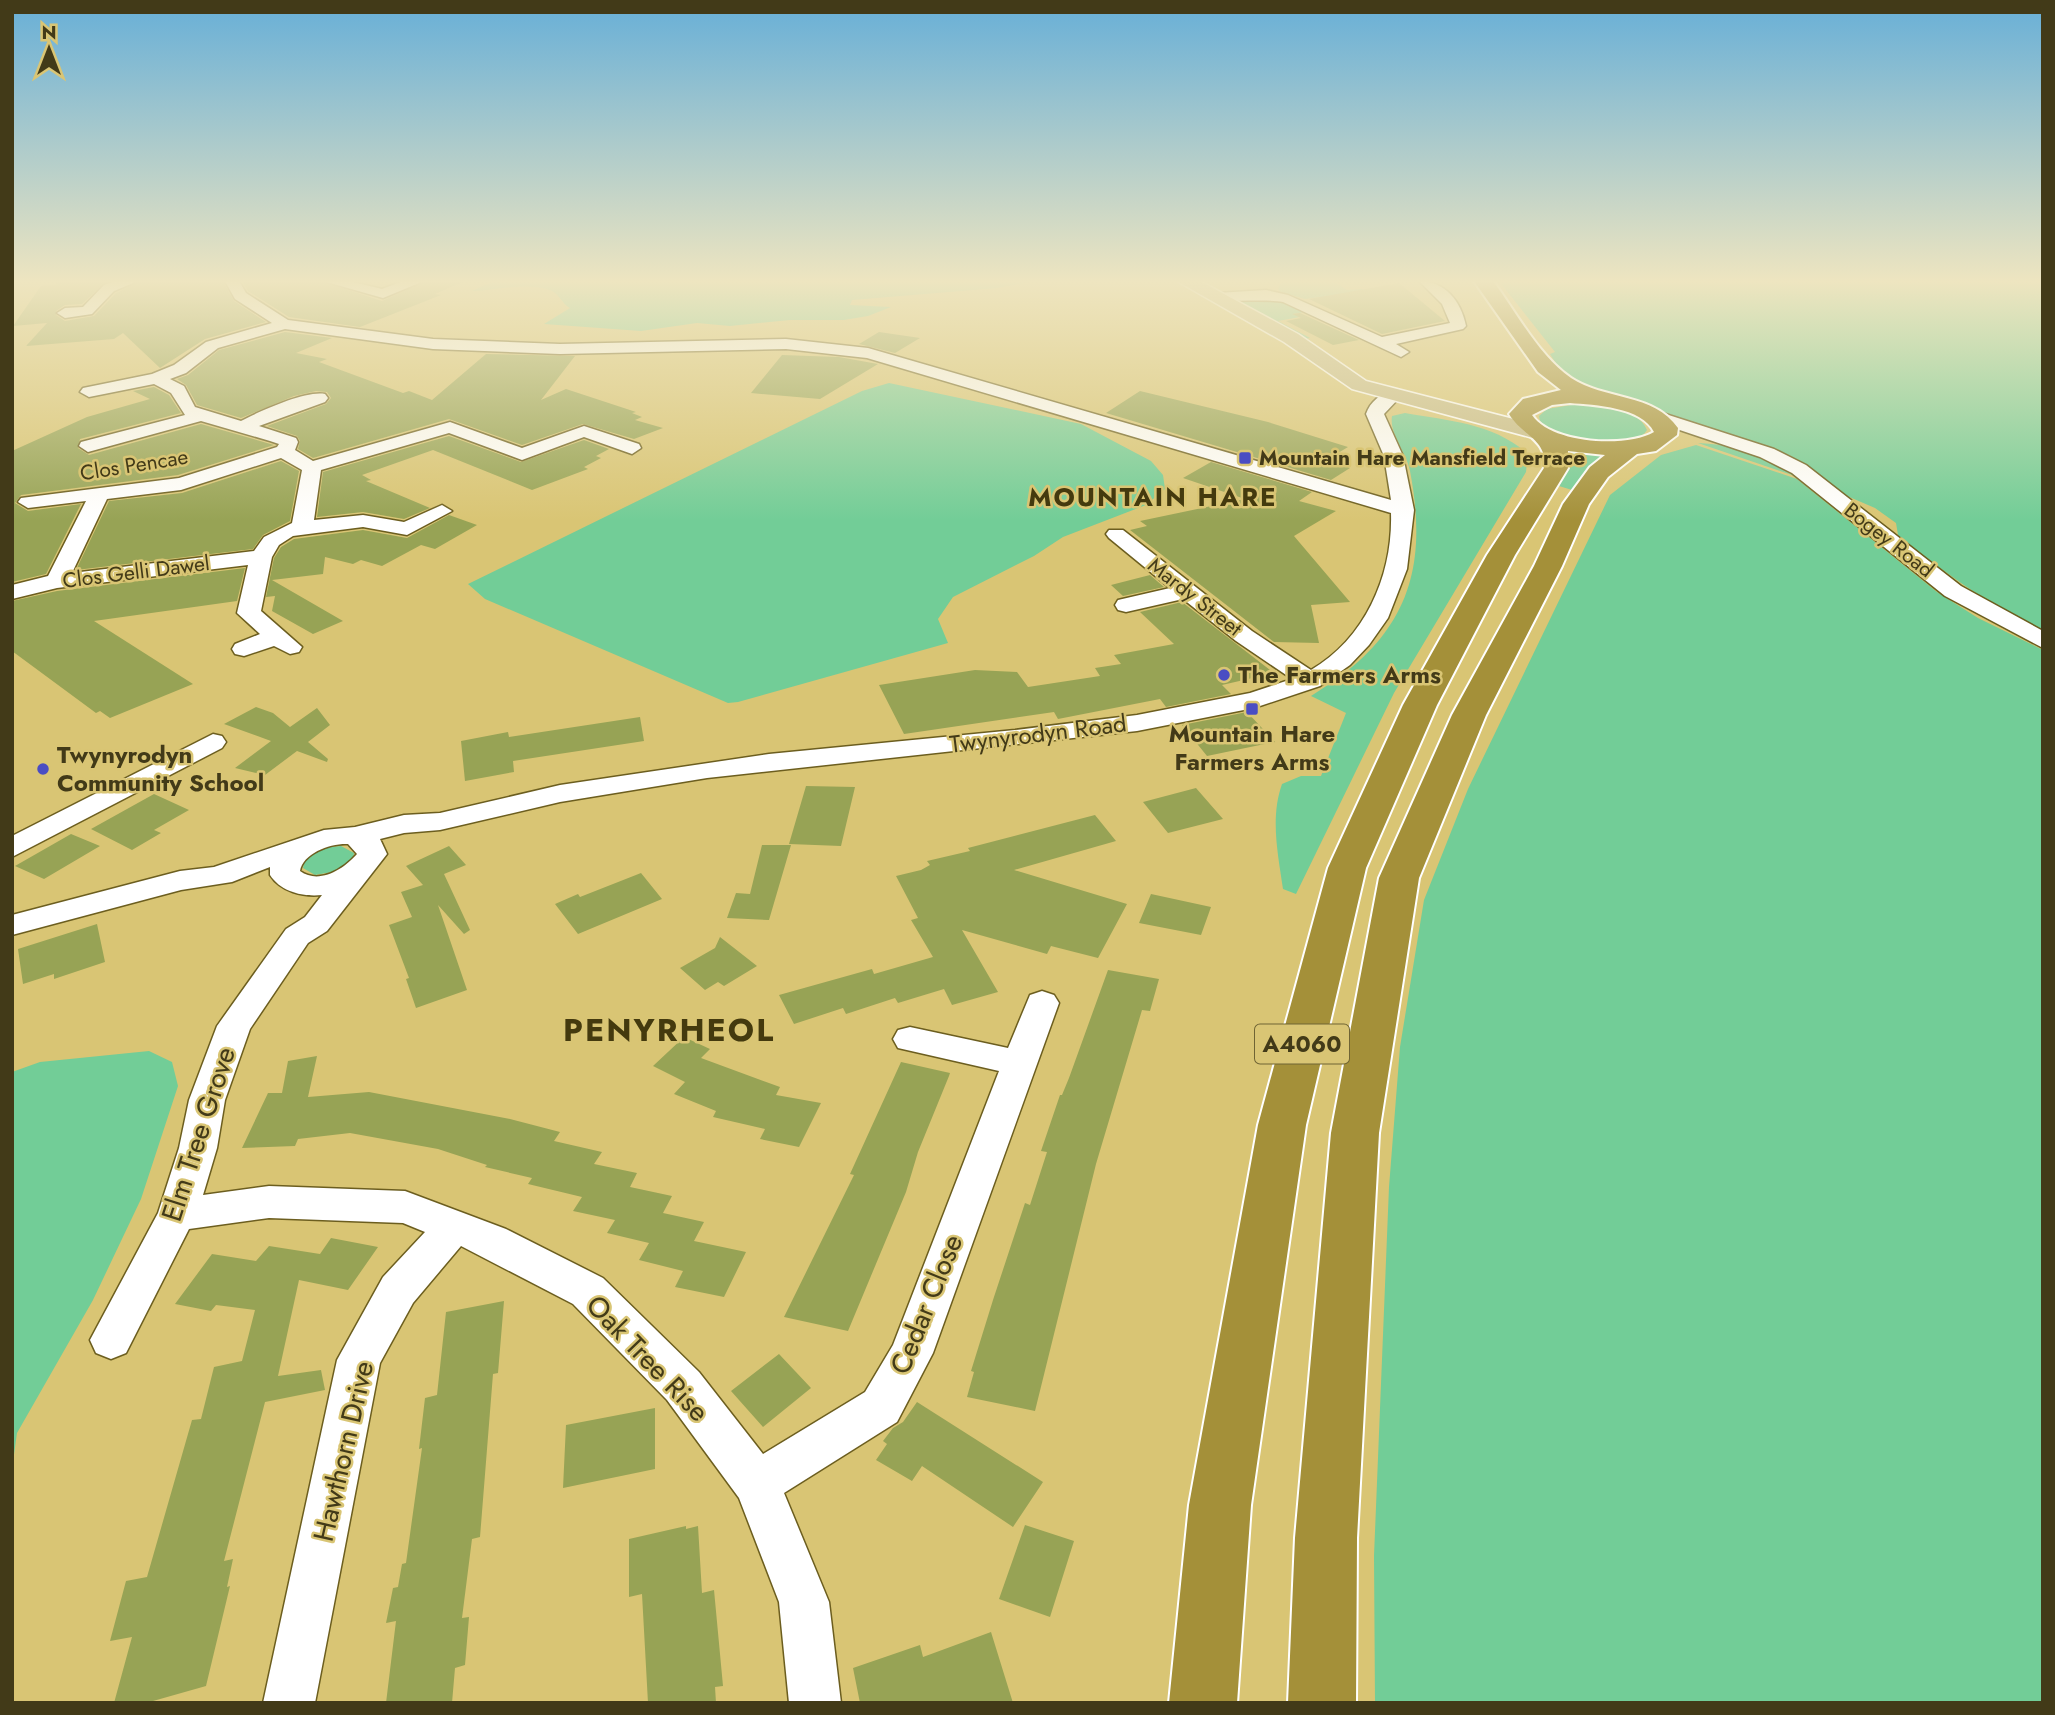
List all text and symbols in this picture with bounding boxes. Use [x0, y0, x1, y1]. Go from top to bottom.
north arrow [14, 14, 84, 84]
text: N [41, 19, 57, 46]
street label: Clos Pencae [78, 442, 190, 488]
place label: Mountain Hare Mansfield Terrace [1259, 443, 1585, 473]
marker: Mountain Hare Mansfield Terrace [1237, 450, 1253, 466]
district label: MOUNTAIN HARE [1028, 478, 1278, 516]
street label: Bogey Road [1838, 495, 1940, 585]
street label: Clos Gelli Dawel [61, 548, 211, 596]
street label: Mardy Street [1142, 551, 1248, 643]
place label: The Farmers Arms [1238, 657, 1441, 692]
marker: The Farmers Arms [1216, 667, 1232, 683]
marker: Mountain Hare Farmers Arms [1244, 701, 1260, 717]
street label: Twynyrodyn Road [948, 705, 1128, 762]
place label: Mountain Hare Farmers Arms [1169, 716, 1335, 779]
place label: Twynyrodyn Community School [57, 737, 264, 800]
marker: Twynyrodyn Community School [35, 761, 51, 777]
district label: PENYRHEOL [563, 1007, 775, 1053]
road number: A4060 [1255, 1024, 1349, 1064]
street label: Elm Tree Grove [151, 1042, 246, 1227]
street label: Cedar Close [880, 1228, 973, 1380]
street label: Oak Tree Rise [577, 1286, 719, 1431]
street label: Hawthorn Drive [303, 1357, 384, 1545]

